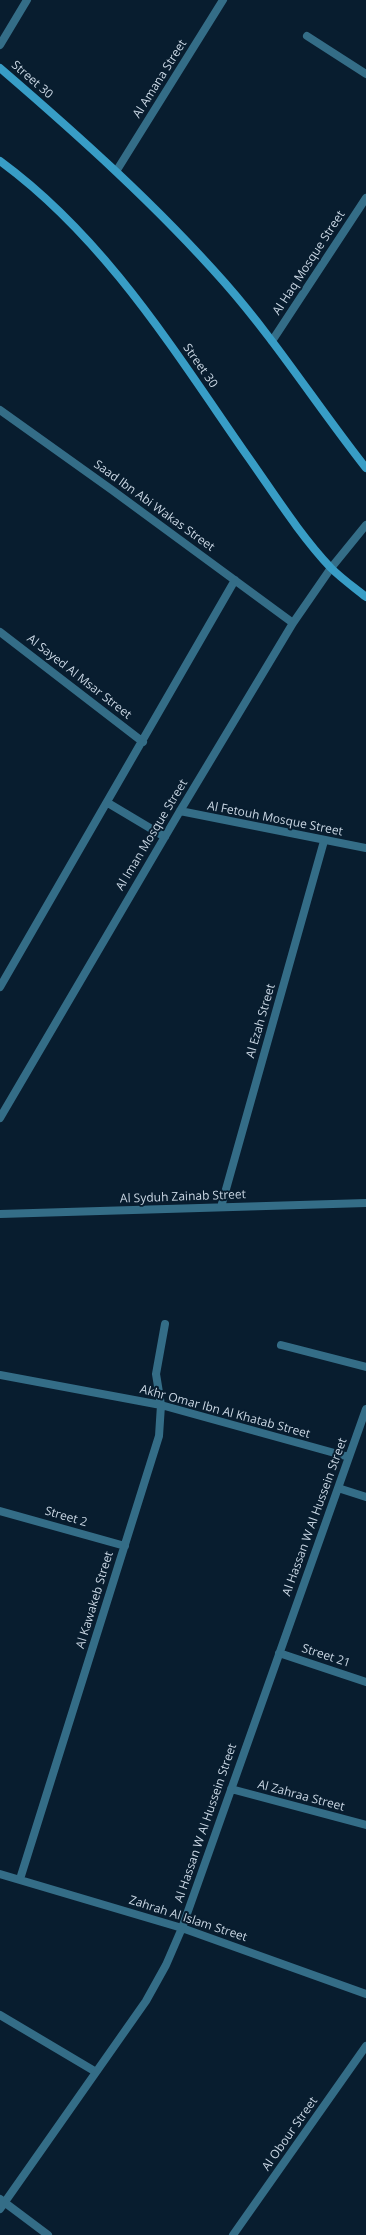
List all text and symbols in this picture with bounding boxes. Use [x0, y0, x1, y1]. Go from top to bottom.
street label: Al Amana Street [130, 37, 190, 121]
street label: Street 30 [8, 58, 56, 102]
street label: Al Haq Mosque Street [270, 208, 348, 318]
street label: Street 30 [180, 341, 220, 391]
street label: Saad Ibn Abi Wakas Street [91, 457, 217, 555]
street label: Al Sayed Al Msar Street [24, 632, 134, 722]
street label: Al Iman Mosque Street [113, 777, 191, 893]
street label: Al Fetouh Mosque Street [206, 799, 344, 839]
street label: Al Ezah Street [244, 982, 278, 1060]
street label: Al Syduh Zainab Street [120, 1188, 246, 1206]
street label: Akhr Omar Ibn Al Khatab Street [138, 1382, 312, 1442]
street label: Al Hassan W Al Hussein Street [280, 1436, 350, 1598]
street label: Street 2 [43, 1504, 89, 1530]
street label: Al Kawakeb Street [73, 1550, 117, 1650]
street label: Street 21 [300, 1641, 352, 1671]
street label: Al Hassan W Al Hussein Street [172, 1742, 240, 1904]
street label: Al Zahraa Street [256, 1777, 346, 1815]
street label: Zahrah Al Islam Street [127, 1893, 249, 1945]
street label: Al Obour Street [259, 2094, 321, 2174]

